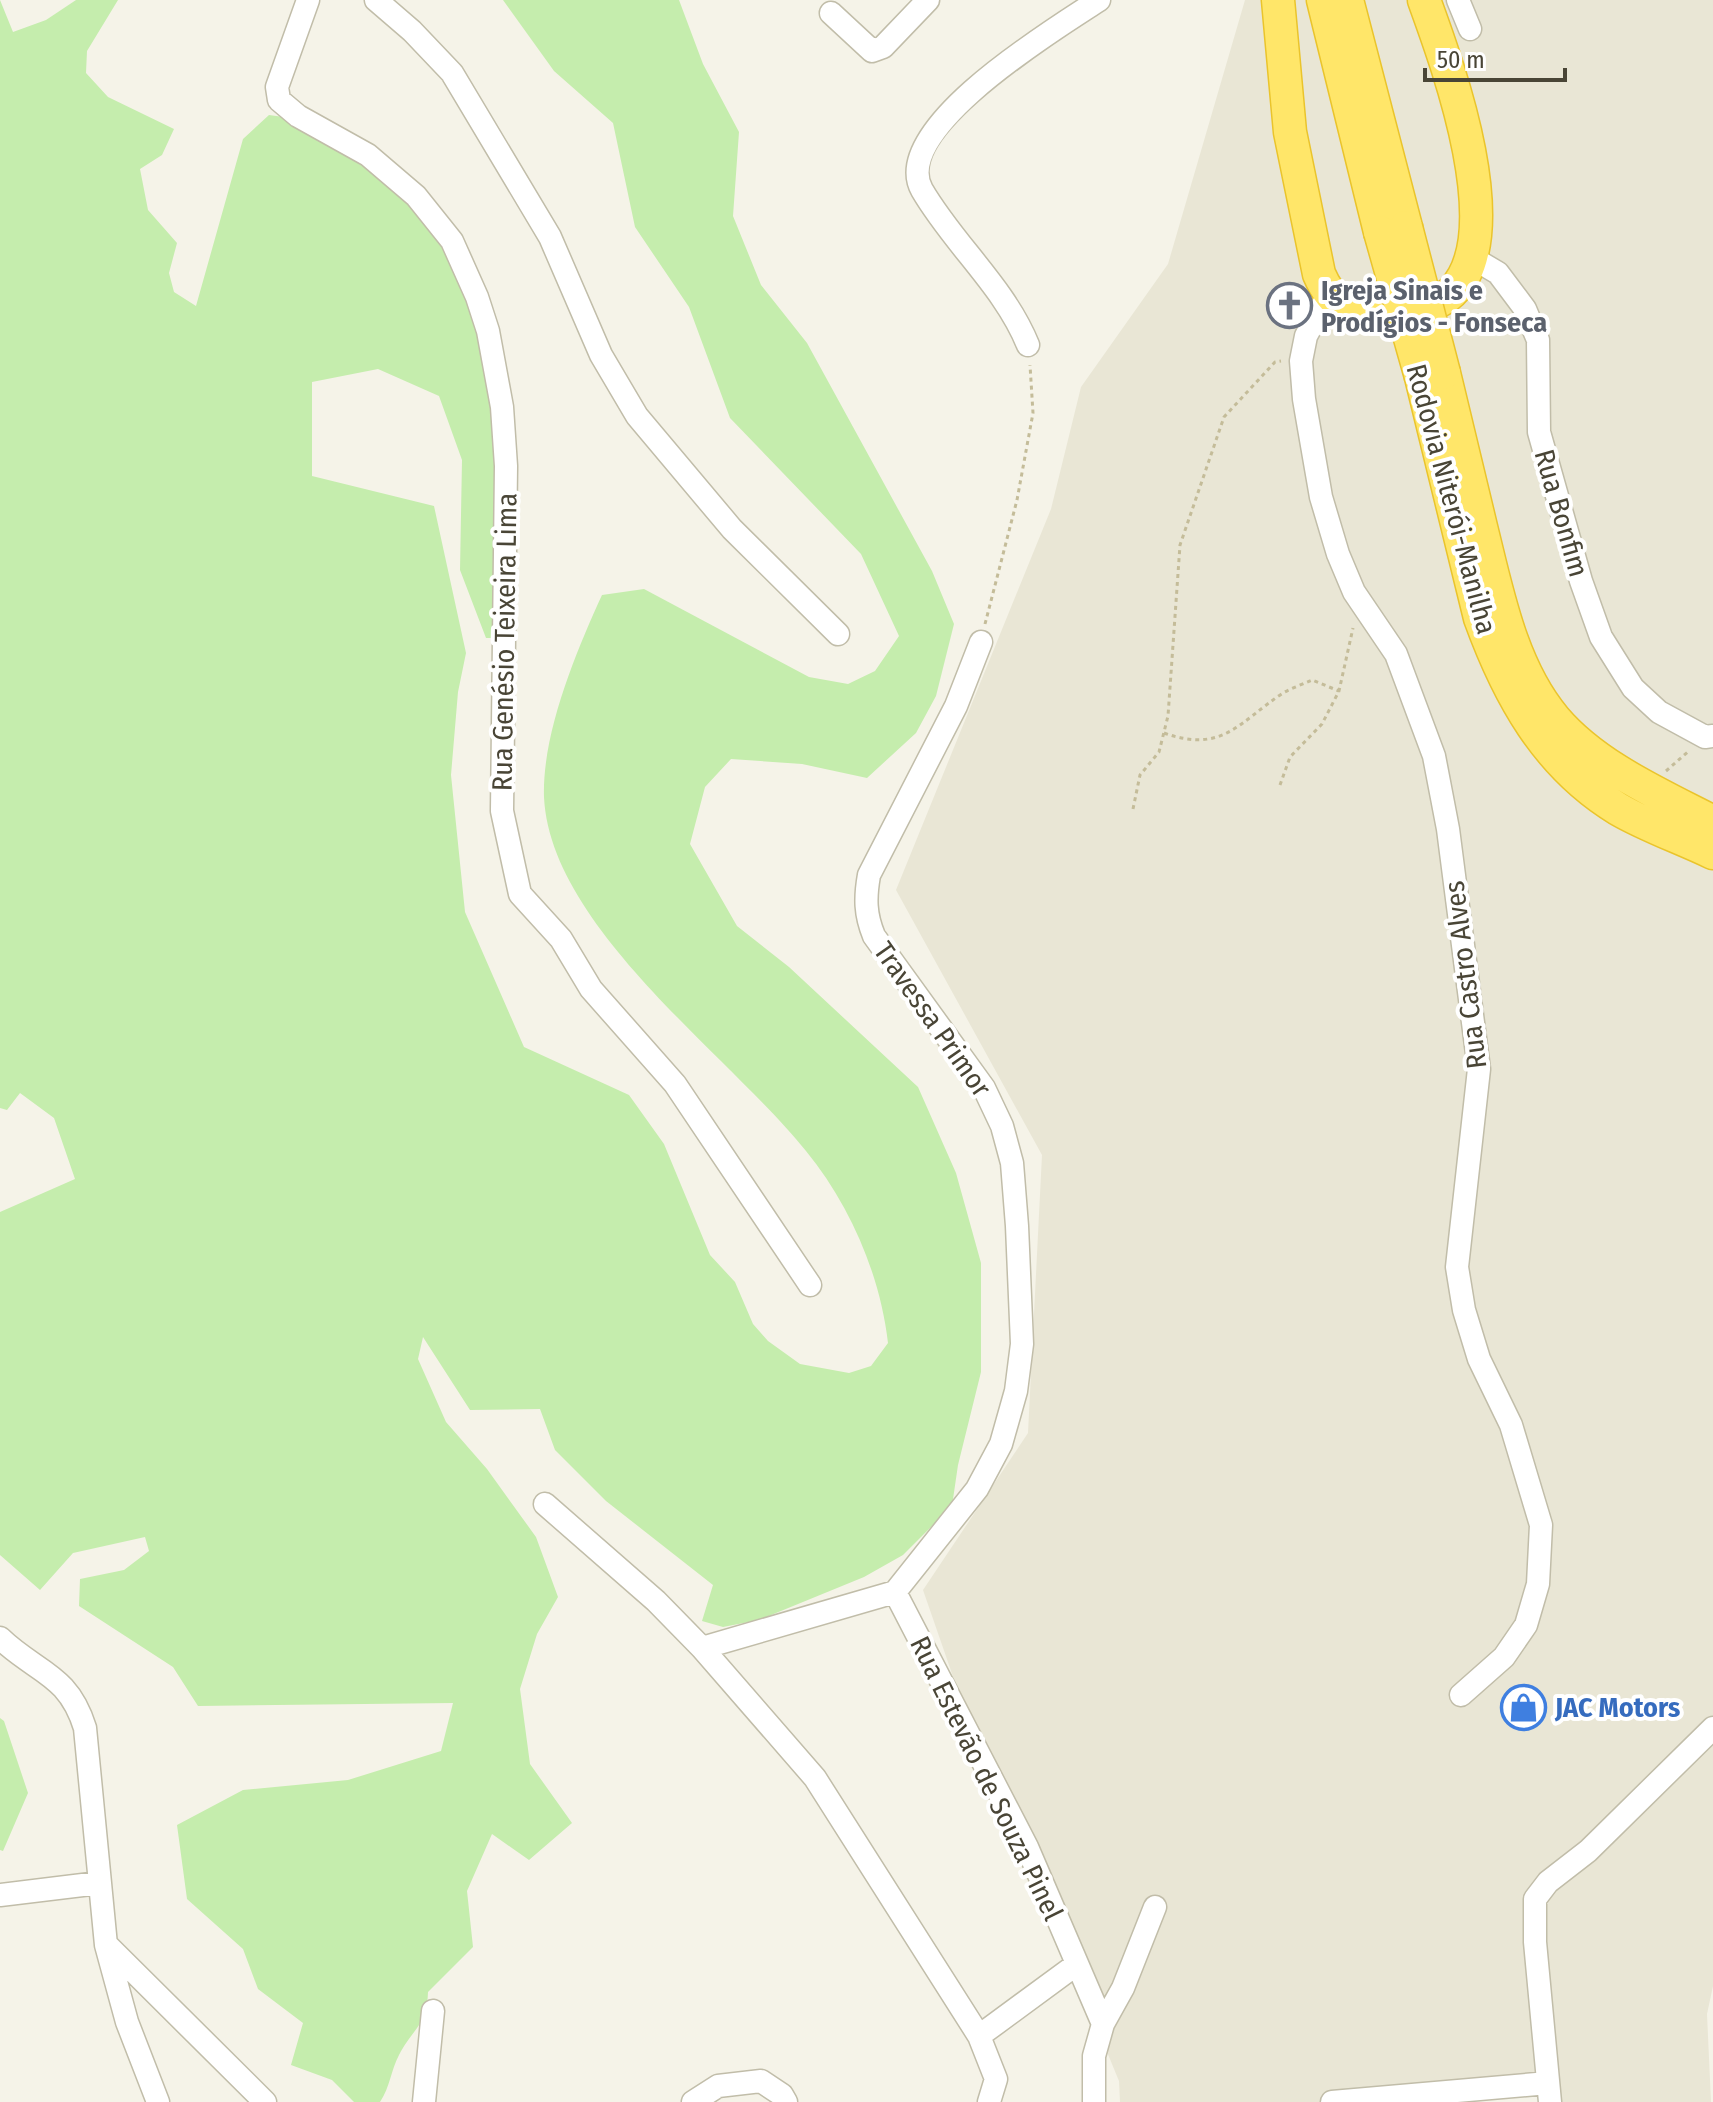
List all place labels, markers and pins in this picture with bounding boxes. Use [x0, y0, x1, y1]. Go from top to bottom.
place label: Igreja Sinais e Prodígios - Fonseca [1321, 274, 1547, 339]
church icon: Igreja Sinais e Prodígios - Fonseca [1266, 282, 1314, 330]
shop icon: JAC Motors [1500, 1683, 1548, 1731]
place label: JAC Motors [1554, 1691, 1680, 1724]

